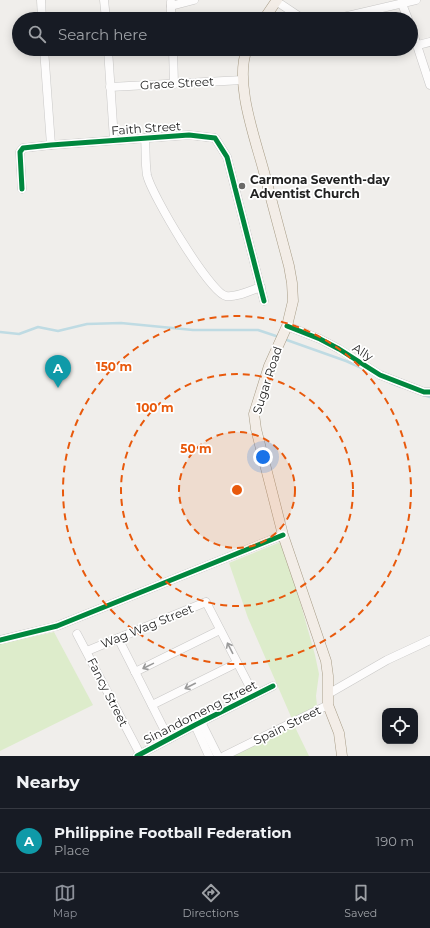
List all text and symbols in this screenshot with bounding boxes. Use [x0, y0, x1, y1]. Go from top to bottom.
search box [12, 12, 418, 56]
icon: search [26, 23, 48, 45]
text: Search here [58, 25, 147, 44]
street label: Grace Street [140, 74, 214, 92]
street label: Faith Street [111, 118, 182, 138]
place label: Carmona Seventh-day Adventist Church [249, 172, 391, 201]
marker: Carmona Seventh-day Adventist Church [237, 181, 247, 191]
street label: Ally [350, 340, 377, 364]
street label: Sugar Road [249, 344, 285, 416]
pin: A [45, 355, 71, 388]
text: 150 m [96, 359, 132, 374]
text: 100 m [137, 400, 173, 415]
text: 50 m [180, 441, 212, 456]
your location [253, 447, 273, 467]
centre of rings [230, 483, 244, 497]
street label: Wag Wag Street [99, 601, 196, 651]
one-way arrow [225, 642, 233, 654]
street label: Fancy Street [84, 655, 132, 729]
one-way arrow [142, 663, 154, 670]
street label: Sinandomeng Street [141, 677, 259, 747]
one-way arrow [184, 683, 196, 691]
street label: Spain Street [251, 702, 323, 748]
map controls [382, 708, 418, 744]
button: locate [382, 708, 418, 744]
text: Nearby [16, 772, 80, 792]
text: Philippine Football Federation [54, 823, 292, 842]
text: A [24, 833, 34, 849]
text: 190 m [376, 833, 414, 849]
text: Place [54, 842, 90, 858]
tab: Map [53, 882, 77, 920]
tab: Directions [183, 882, 239, 920]
tab: Saved [344, 882, 377, 920]

